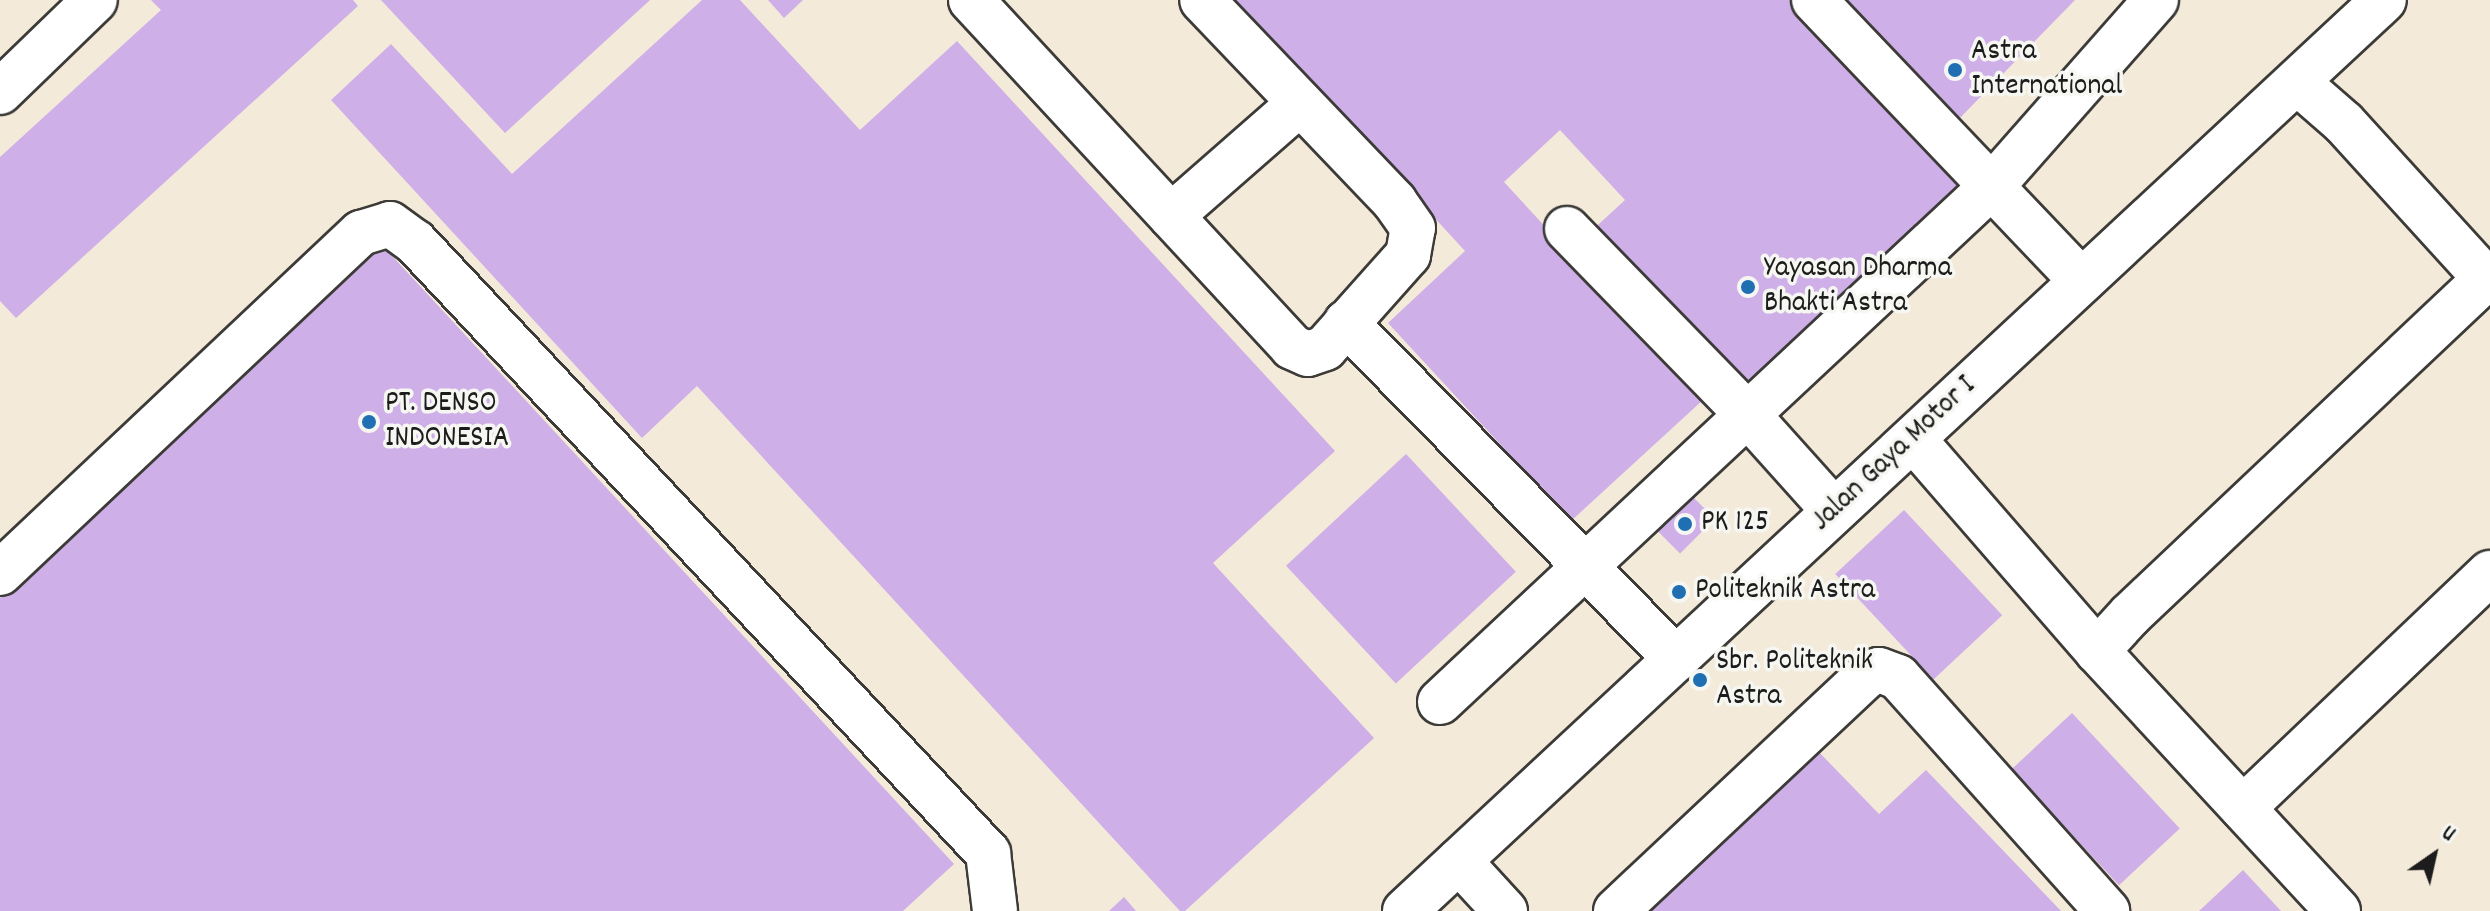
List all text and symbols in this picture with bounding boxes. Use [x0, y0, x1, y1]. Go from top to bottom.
place label: Astra International [1971, 35, 2122, 106]
marker: Astra International [1946, 61, 1964, 79]
place label: Yayasan Dharma Bhakti Astra [1764, 252, 1952, 322]
marker: Yayasan Dharma Bhakti Astra [1739, 278, 1757, 296]
street label: Jalan Gaya Motor I [1805, 370, 1985, 540]
place label: PT. DENSO INDONESIA [385, 387, 509, 458]
marker: PT. DENSO INDONESIA [360, 413, 378, 431]
place label: PK 125 [1701, 506, 1769, 542]
marker: PK 125 [1676, 515, 1694, 533]
place label: Politeknik Astra [1695, 574, 1875, 610]
marker: Politeknik Astra [1670, 583, 1688, 601]
place label: Sbr. Politeknik Astra [1716, 645, 1873, 716]
marker: Sbr. Politeknik Astra [1691, 671, 1709, 689]
north arrow [2394, 815, 2474, 895]
text: U [2435, 819, 2461, 851]

